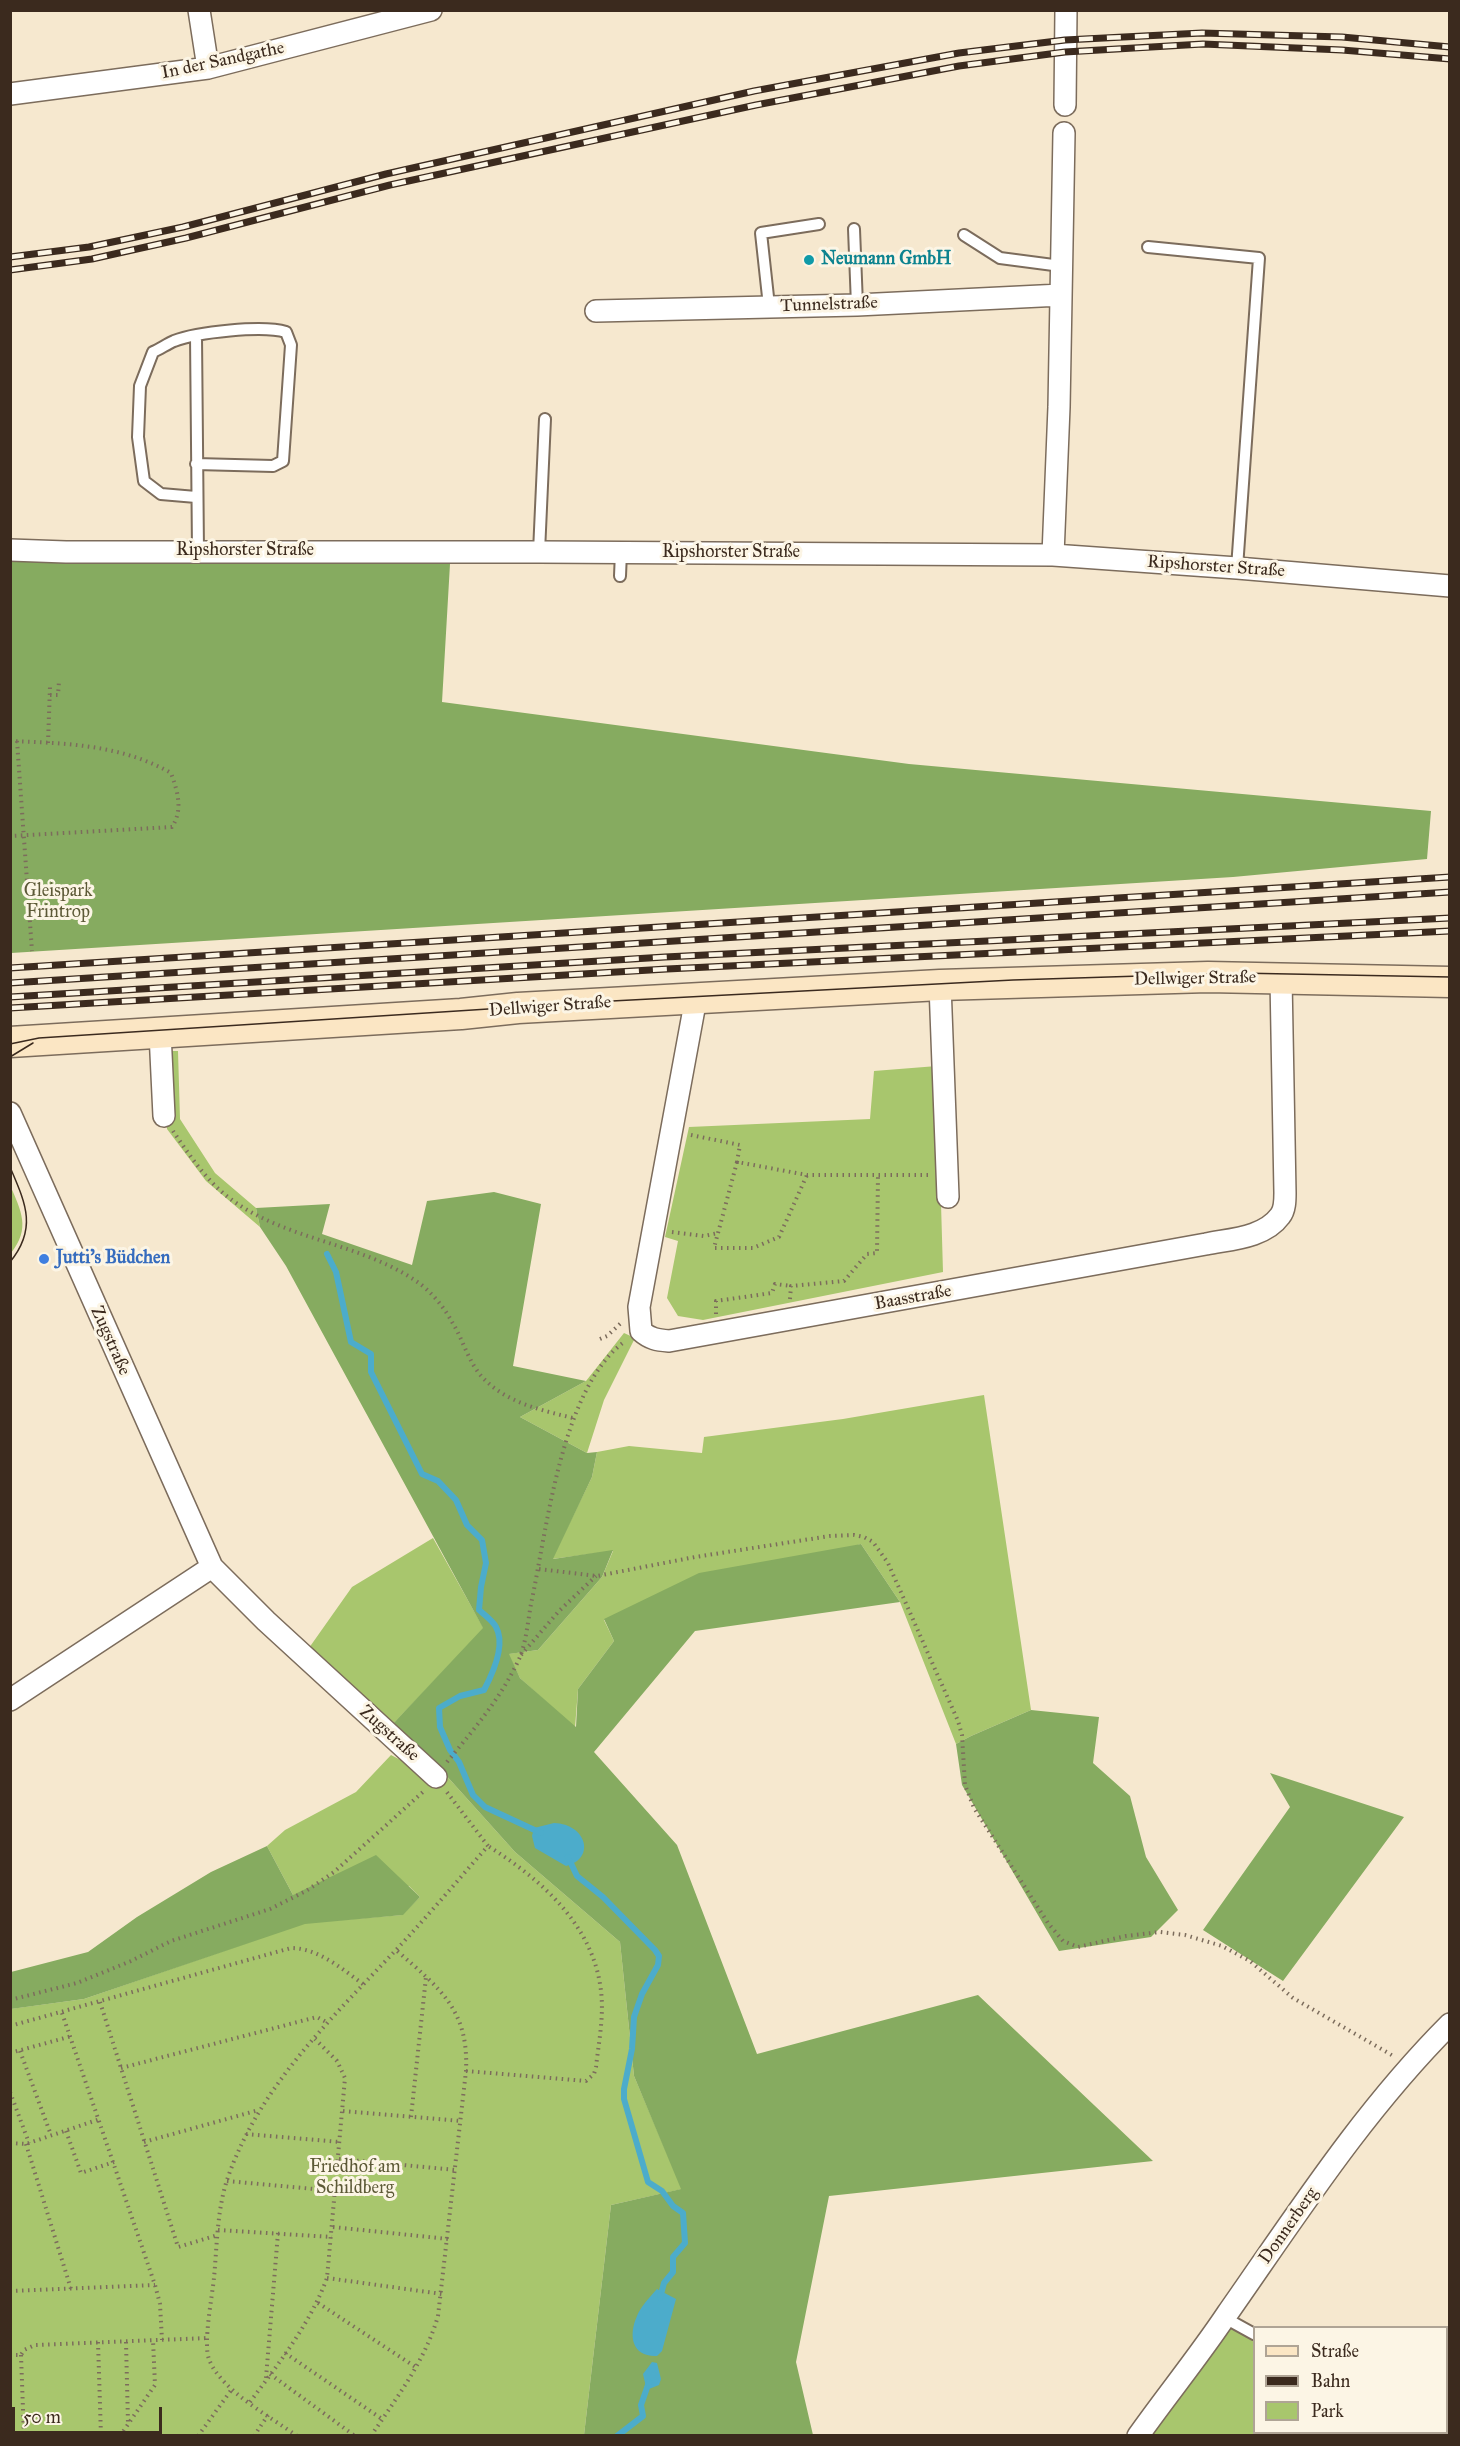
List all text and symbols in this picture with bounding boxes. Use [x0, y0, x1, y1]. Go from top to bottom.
street label: In der Sandgathe [160, 37, 286, 85]
place label: Neumann GmbH [821, 249, 951, 271]
marker: Neumann GmbH [802, 253, 816, 267]
street label: Tunnelstraße [780, 293, 878, 317]
street label: Ripshorster Straße [176, 540, 314, 562]
street label: Ripshorster Straße [662, 542, 800, 564]
street label: Ripshorster Straße [1146, 551, 1286, 583]
park label: Gleispark Frintrop [24, 881, 92, 924]
street label: Dellwiger Straße [1134, 967, 1256, 991]
street label: Dellwiger Straße [488, 992, 612, 1022]
place label: Jutti's Büdchen [56, 1248, 170, 1270]
marker: Jutti's Büdchen [37, 1252, 51, 1266]
street label: Baasstraße [873, 1281, 953, 1315]
street label: Zugstraße [85, 1303, 135, 1379]
street label: Zugstraße [355, 1701, 423, 1767]
park label: Friedhof am Schildberg [309, 2157, 401, 2200]
street label: Donnerberg [1255, 2184, 1323, 2268]
legend [1253, 2326, 1448, 2434]
text: Straße [1311, 2340, 1359, 2362]
text: Bahn [1311, 2370, 1350, 2392]
scale bar [15, 2395, 165, 2433]
text: Park [1311, 2400, 1344, 2422]
text: 50 m [23, 2406, 61, 2428]

